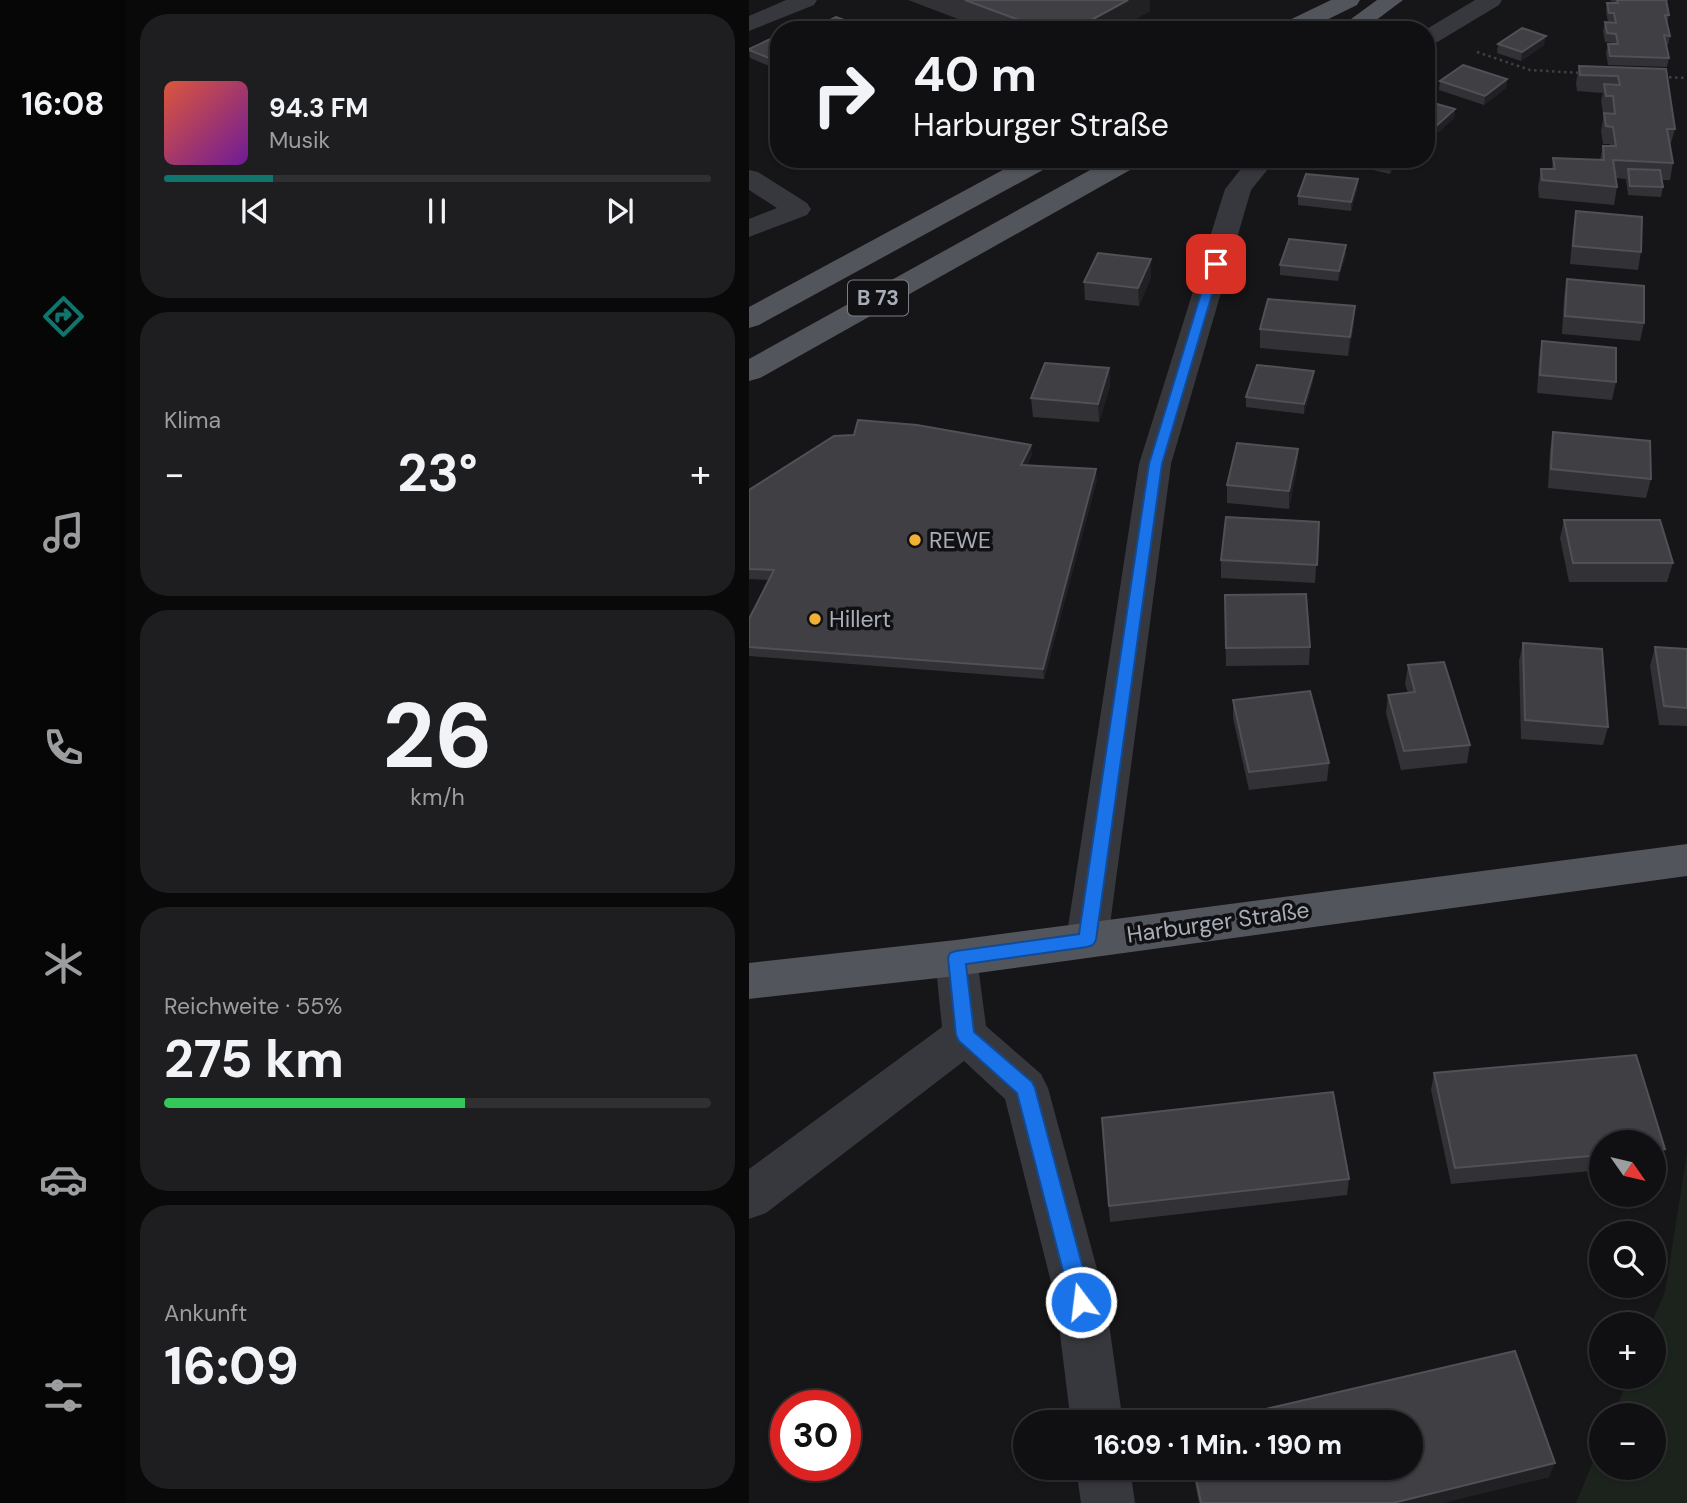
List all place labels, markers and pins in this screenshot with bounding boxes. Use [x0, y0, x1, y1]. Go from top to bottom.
pin [1186, 234, 1246, 294]
place label: REWE [929, 525, 991, 555]
marker: REWE [907, 532, 923, 548]
place label: Hillert [829, 604, 891, 634]
marker: Hillert [807, 611, 823, 627]

